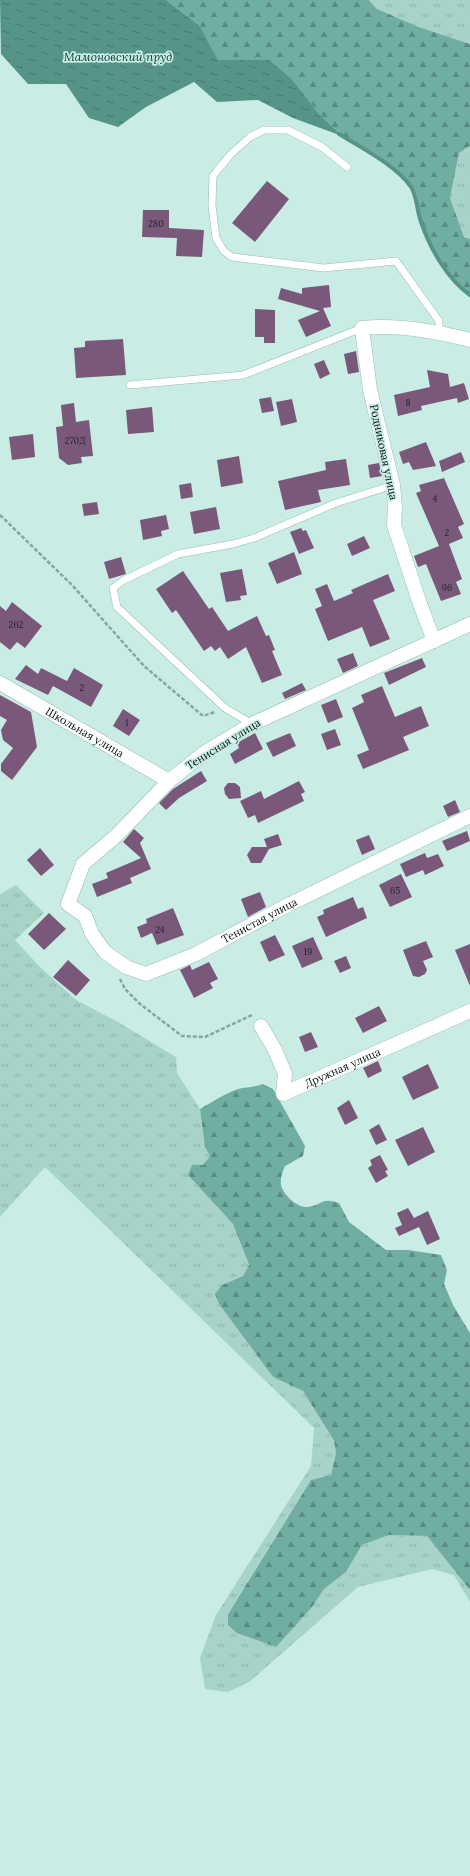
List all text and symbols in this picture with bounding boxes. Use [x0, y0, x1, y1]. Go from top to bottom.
water label: Мамоновский пруд [64, 49, 172, 64]
house number: 280 [148, 218, 164, 229]
house number: 8 [405, 397, 411, 408]
street label: Родниковая улица [367, 403, 401, 501]
house number: 270Д [65, 435, 85, 446]
house number: 4 [433, 493, 438, 504]
house number: 2 [445, 527, 450, 538]
house number: 96 [442, 582, 452, 593]
house number: 262 [9, 619, 24, 630]
house number: 2 [80, 682, 85, 693]
street label: Школьная улица [43, 704, 127, 761]
street label: Тенисная улица [183, 715, 263, 772]
house number: 1 [125, 717, 129, 728]
house number: 65 [390, 885, 400, 896]
street label: Тенистая улица [219, 894, 300, 946]
house number: 24 [155, 924, 165, 935]
house number: 19 [304, 946, 312, 957]
street label: Дружная улица [302, 1045, 383, 1091]

